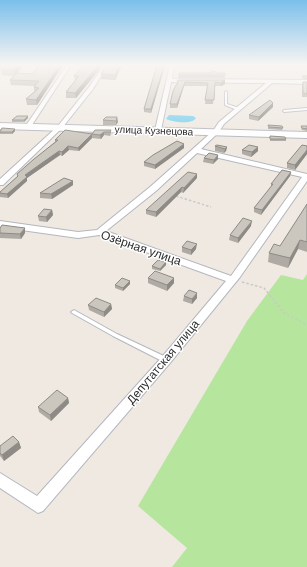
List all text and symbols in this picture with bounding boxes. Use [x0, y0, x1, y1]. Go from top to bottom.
street label: улица Кузнецова [114, 123, 194, 138]
street label: Озёрная улица [99, 227, 184, 269]
street label: Депутатская улица [123, 316, 203, 407]

